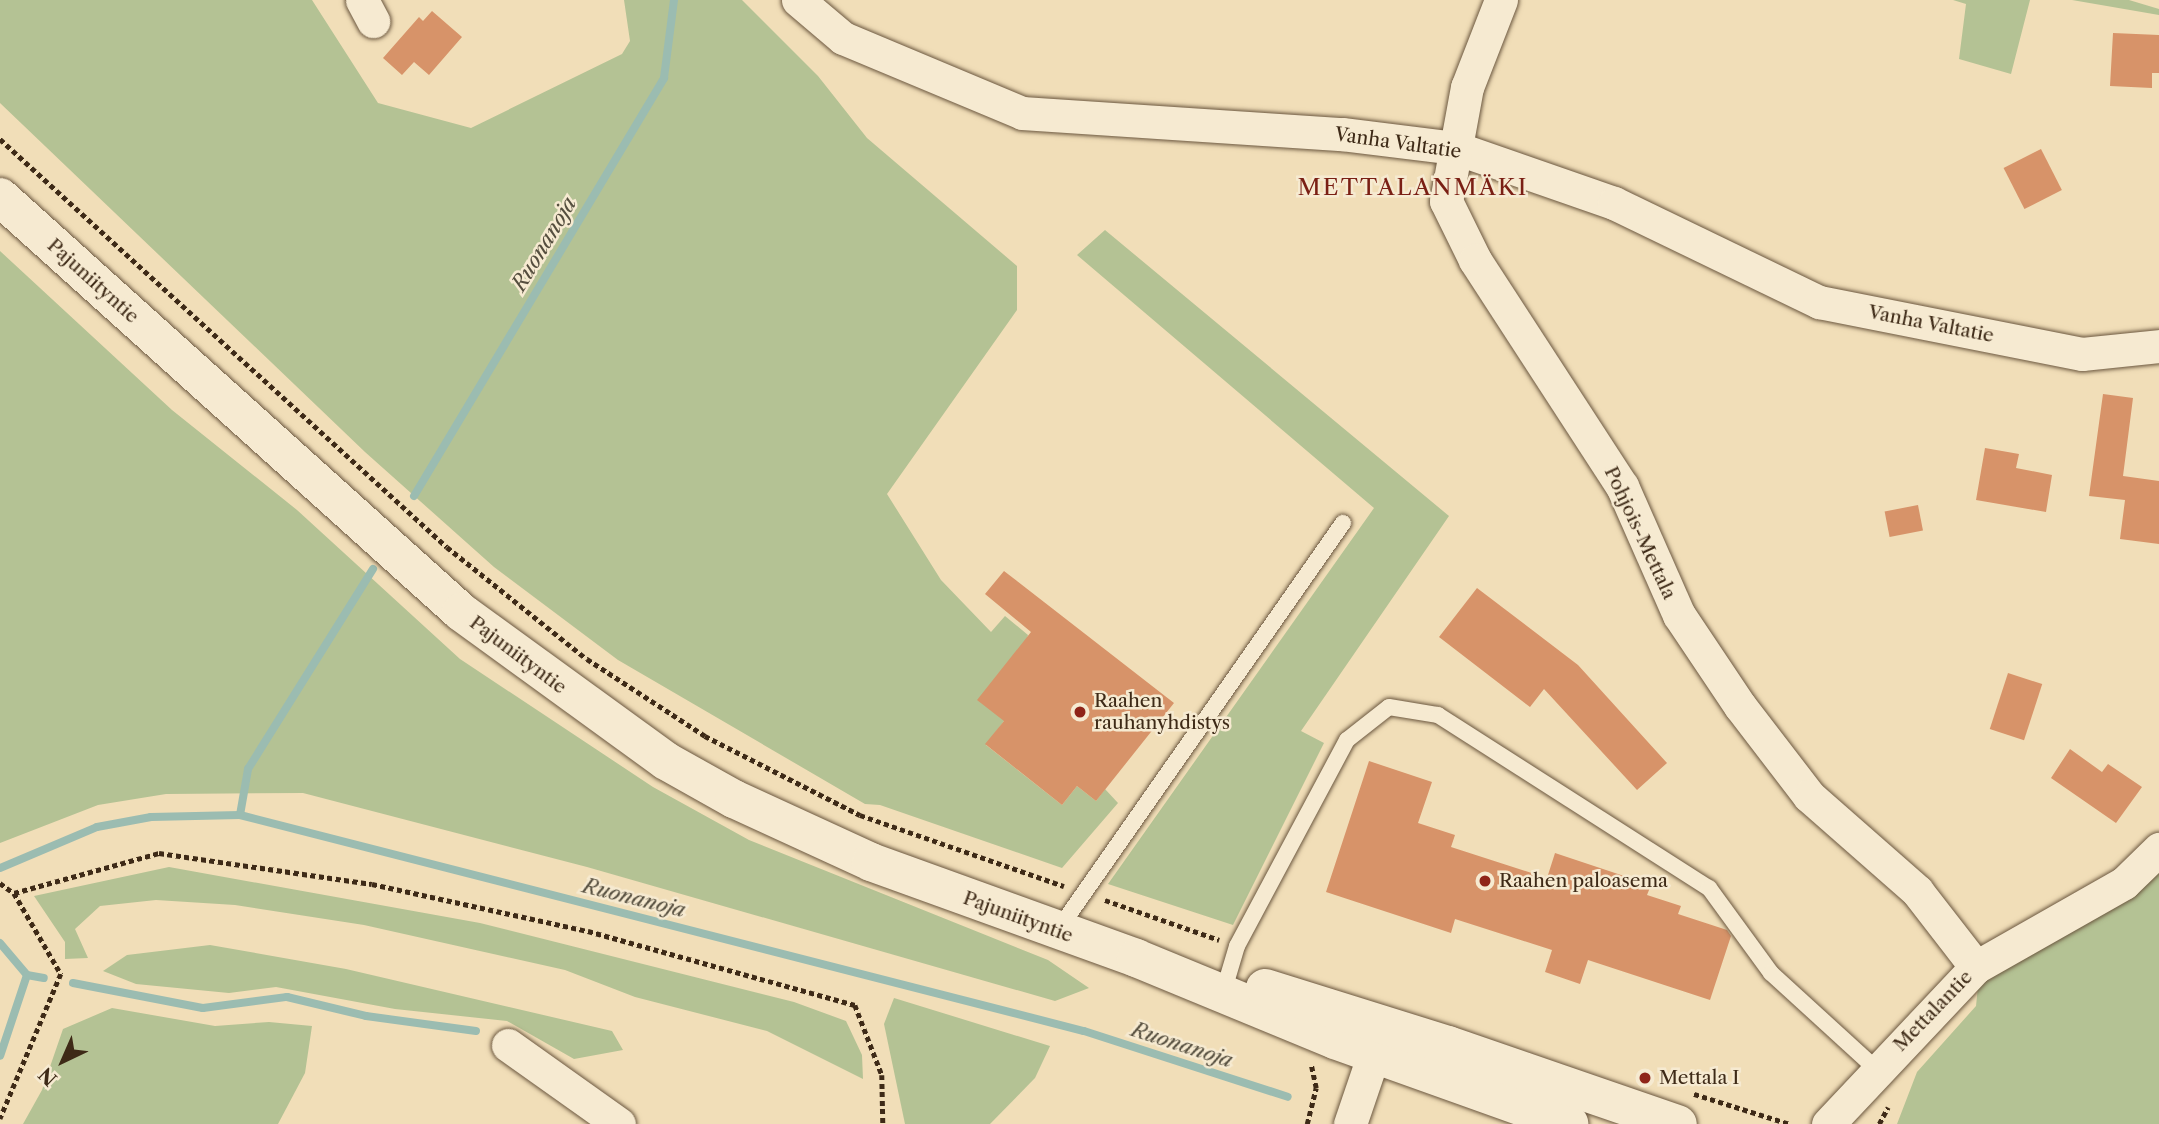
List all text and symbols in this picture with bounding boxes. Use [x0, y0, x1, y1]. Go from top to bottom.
street label: Vanha Valtatie [1333, 123, 1463, 163]
district label: METTALANMÄKI [1299, 173, 1527, 201]
water label: Ruonanoja [506, 193, 582, 295]
street label: Pajuniityntie [43, 234, 143, 328]
street label: Vanha Valtatie [1866, 301, 1996, 347]
street label: Pohjois-Mettala [1599, 463, 1681, 603]
street label: Pajuniityntie [465, 611, 571, 699]
place label: Raahen rauhanyhdistys [1094, 690, 1230, 734]
marker: Raahen rauhanyhdistys [1072, 704, 1088, 720]
place label: Raahen paloasema [1499, 870, 1668, 892]
water label: Ruonanoja [580, 873, 688, 923]
marker: Raahen paloasema [1477, 873, 1493, 889]
street label: Pajuniityntie [960, 887, 1076, 947]
street label: Mettalantie [1889, 966, 1977, 1056]
water label: Ruonanoja [1128, 1017, 1236, 1073]
north arrow [28, 1026, 98, 1096]
text: N [34, 1062, 62, 1090]
place label: Mettala I [1659, 1067, 1740, 1089]
marker: Mettala I [1637, 1070, 1653, 1086]

